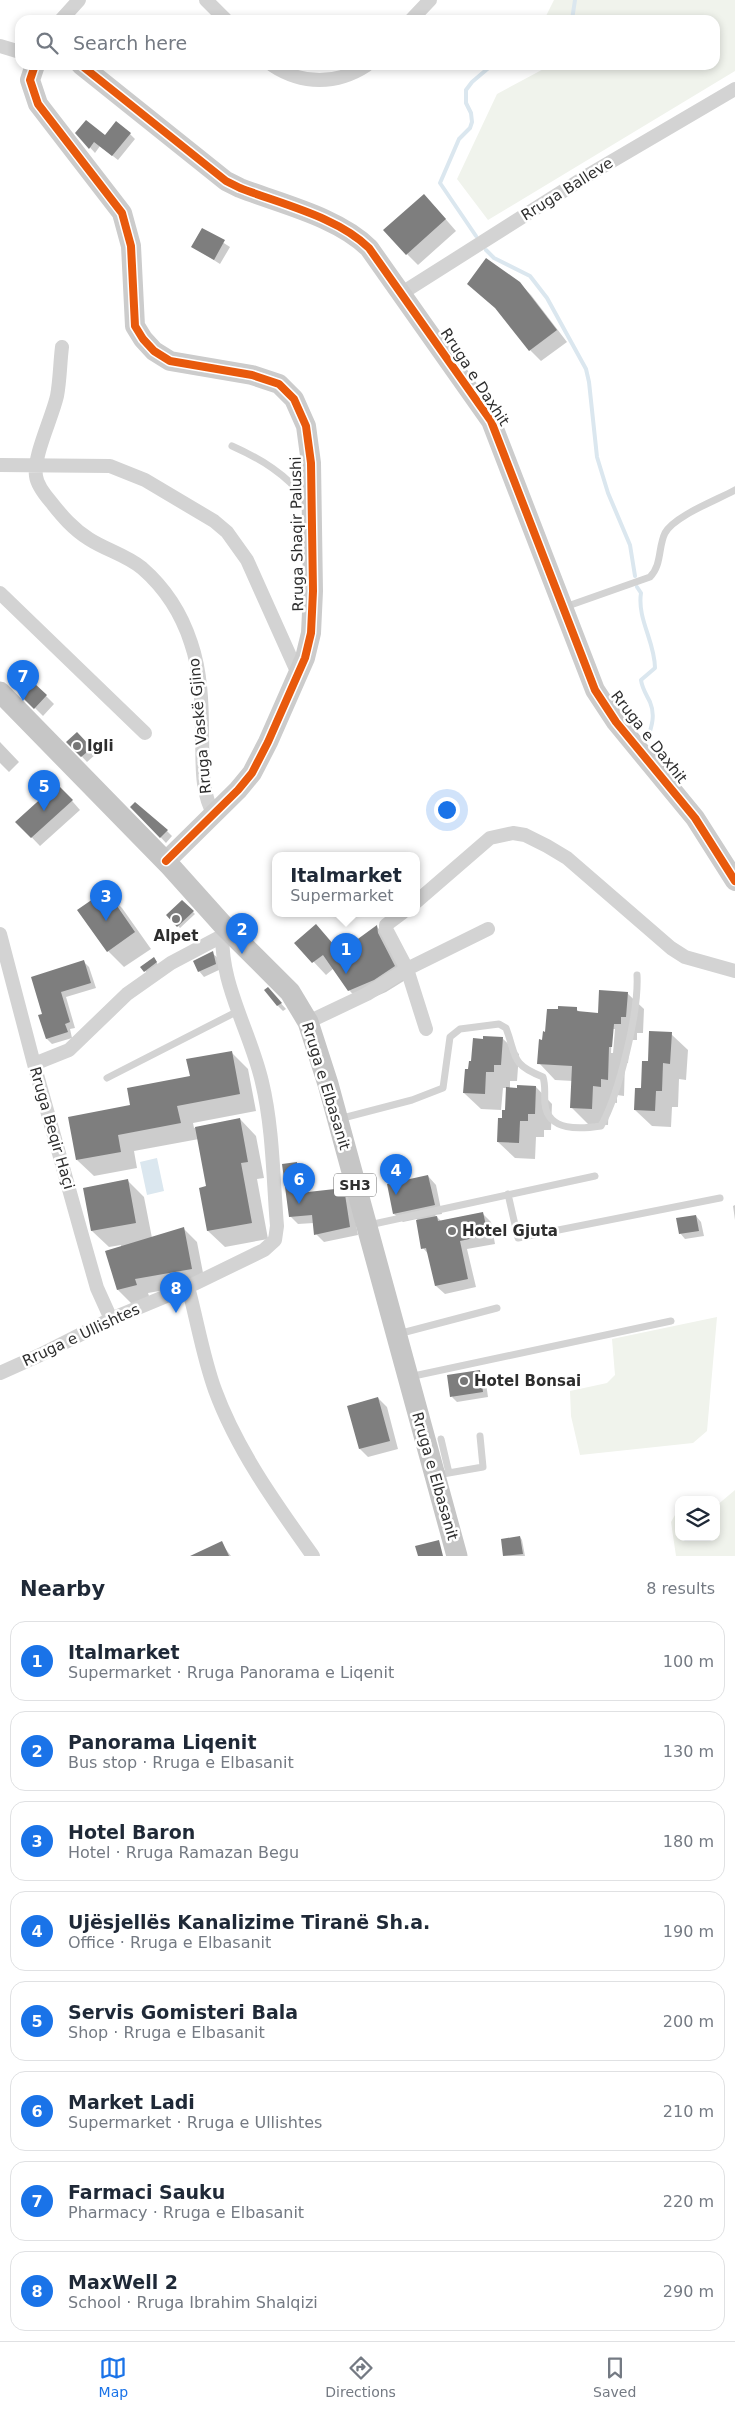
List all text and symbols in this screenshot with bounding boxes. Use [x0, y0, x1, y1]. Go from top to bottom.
search box [15, 15, 720, 70]
icon: search [33, 29, 61, 57]
text: Search here [73, 32, 187, 54]
street label: Rruga Balleve [518, 154, 616, 224]
street label: Rruga e Daxhit [437, 325, 513, 429]
street label: Rruga Shaqir Palushi [287, 456, 307, 612]
street label: Rruga Vaskë Gjino [185, 657, 215, 795]
pin: 7 [7, 660, 39, 701]
street label: Rruga e Daxhit [607, 687, 691, 787]
place label: Igli [87, 737, 114, 755]
marker: Igli [71, 740, 83, 752]
pin: 5 [28, 770, 60, 811]
your location [434, 797, 460, 823]
popup [272, 852, 420, 917]
text: Italmarket [290, 864, 402, 886]
pin: 3 [90, 880, 122, 921]
text: Supermarket [290, 886, 394, 905]
marker: Alpet [170, 913, 182, 925]
pin: 2 [226, 913, 258, 954]
place label: Alpet [154, 927, 198, 945]
pin: 1 [330, 933, 362, 974]
street label: Rruga e Elbasanit [298, 1020, 354, 1152]
street label: Rruga Beqir Haçi [26, 1065, 78, 1191]
pin: 4 [380, 1154, 412, 1195]
pin: 6 [283, 1163, 315, 1204]
road number: SH3 [334, 1174, 376, 1196]
place label: Hotel Gjuta [462, 1222, 558, 1240]
marker: Hotel Gjuta [446, 1225, 458, 1237]
pin: 8 [160, 1272, 192, 1313]
street label: Rruga e Ullishtes [20, 1300, 143, 1370]
place label: Hotel Bonsai [474, 1372, 581, 1390]
marker: Hotel Bonsai [458, 1375, 470, 1387]
street label: Rruga e Elbasanit [408, 1410, 462, 1542]
map controls [675, 1496, 720, 1541]
button: layers [675, 1496, 720, 1541]
text: Nearby [20, 1577, 105, 1601]
text: 8 results [646, 1579, 715, 1598]
text: Italmarket [68, 1641, 180, 1663]
text: 1 [31, 1652, 43, 1671]
text: 100 m [663, 1652, 714, 1671]
text: Supermarket · Rruga Panorama e Liqenit [68, 1663, 394, 1682]
text: Panorama Liqenit [68, 1731, 256, 1753]
text: 2 [31, 1742, 43, 1761]
text: 130 m [663, 1742, 714, 1761]
text: Bus stop · Rruga e Elbasanit [68, 1753, 294, 1772]
text: Hotel Baron [68, 1821, 195, 1843]
text: 3 [31, 1832, 43, 1851]
text: 180 m [663, 1832, 714, 1851]
text: Hotel · Rruga Ramazan Begu [68, 1843, 299, 1862]
text: Ujësjellës Kanalizime Tiranë Sh.a. [68, 1911, 430, 1933]
text: 4 [31, 1922, 43, 1941]
text: 190 m [663, 1922, 714, 1941]
text: Office · Rruga e Elbasanit [68, 1933, 271, 1952]
text: Servis Gomisteri Bala [68, 2001, 298, 2023]
text: 5 [31, 2012, 43, 2031]
text: 200 m [663, 2012, 714, 2031]
text: Shop · Rruga e Elbasanit [68, 2023, 265, 2042]
text: Market Ladi [68, 2091, 195, 2113]
text: 6 [31, 2102, 43, 2121]
text: 210 m [663, 2102, 714, 2121]
text: Supermarket · Rruga e Ullishtes [68, 2113, 322, 2132]
text: Farmaci Sauku [68, 2181, 225, 2203]
text: 7 [31, 2192, 43, 2211]
text: 220 m [663, 2192, 714, 2211]
text: Pharmacy · Rruga e Elbasanit [68, 2203, 304, 2222]
text: MaxWell 2 [68, 2271, 178, 2293]
text: 8 [31, 2282, 43, 2301]
text: 290 m [663, 2282, 714, 2301]
text: School · Rruga Ibrahim Shalqizi [68, 2293, 318, 2312]
tab: Map [99, 2354, 128, 2400]
tab: Directions [325, 2354, 396, 2400]
tab: Saved [593, 2354, 636, 2400]

